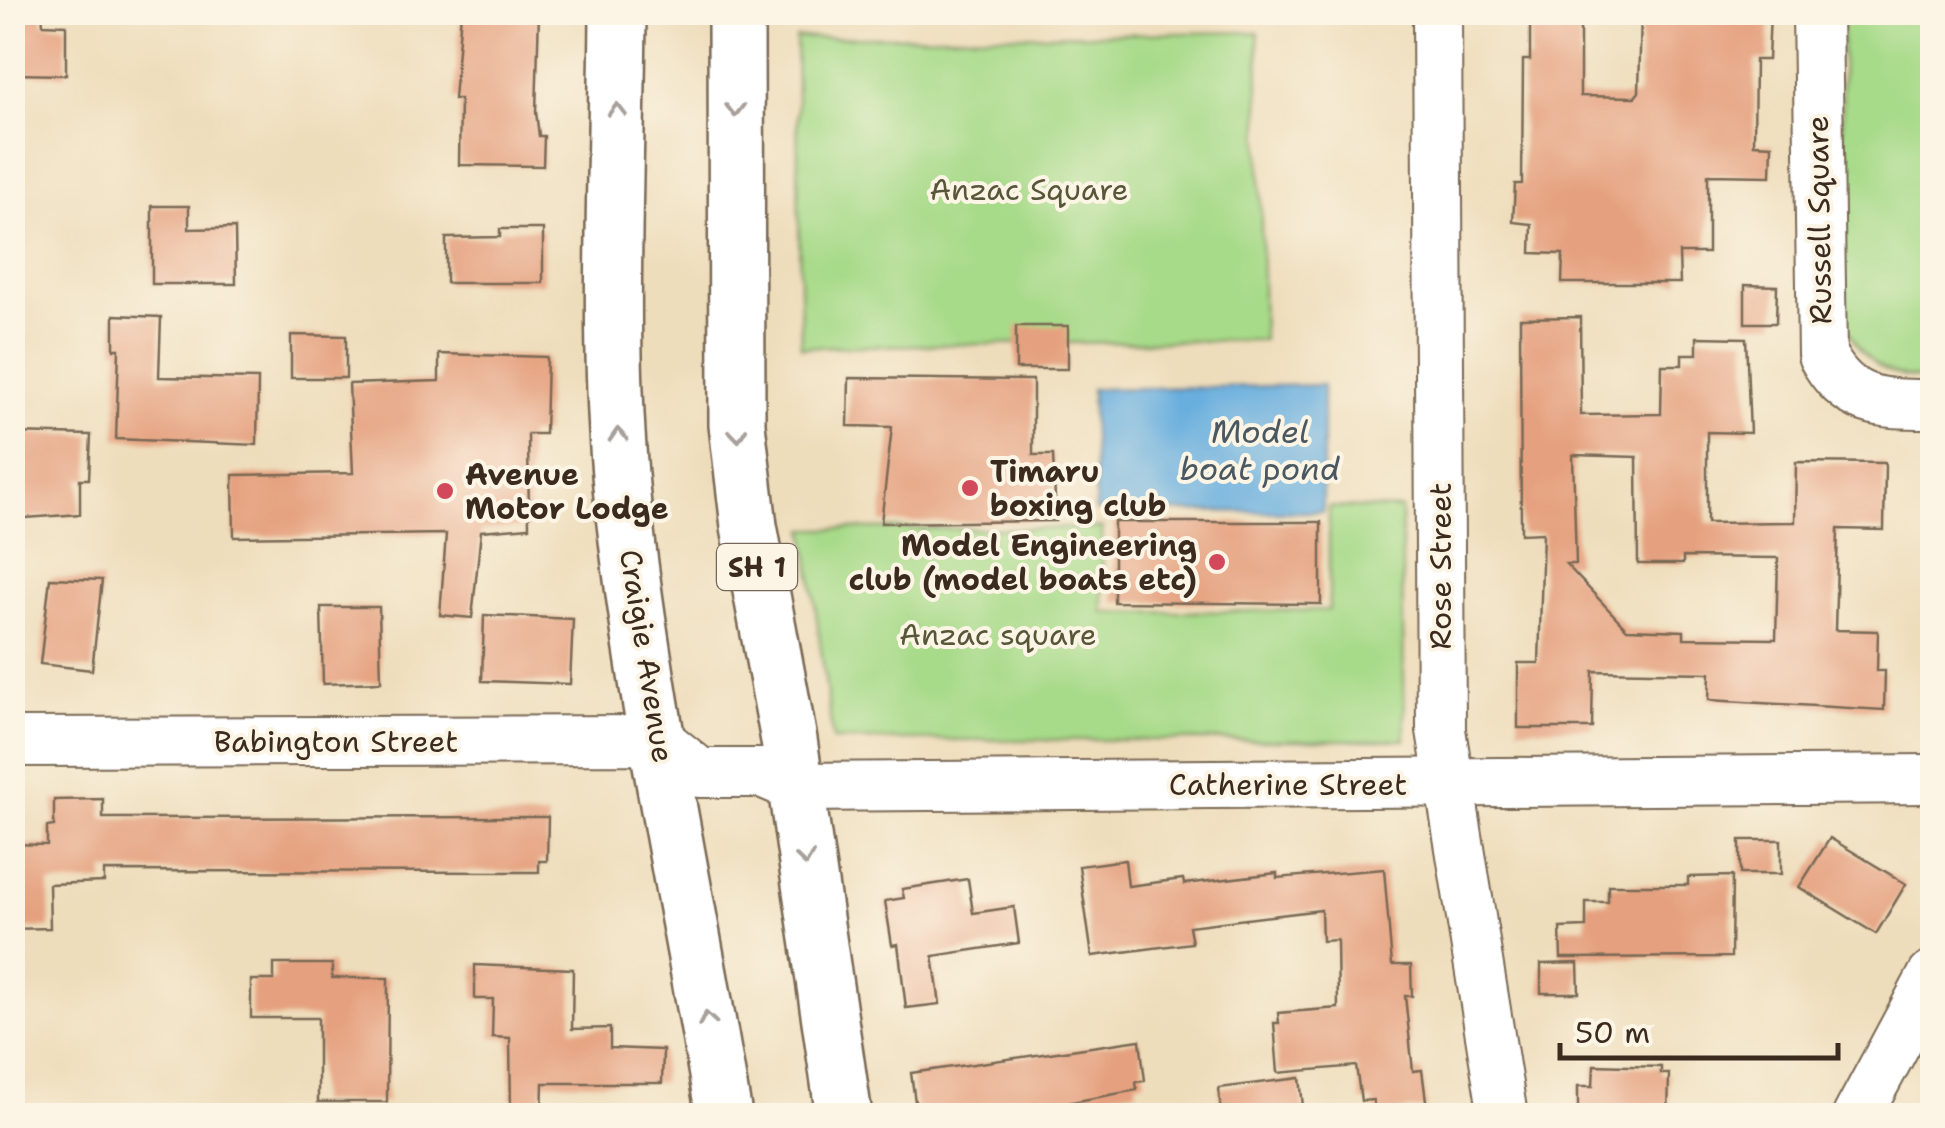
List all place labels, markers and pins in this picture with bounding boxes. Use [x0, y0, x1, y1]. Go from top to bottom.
place label: Timaru boxing club [990, 451, 1166, 526]
place label: Avenue Motor Lodge [465, 454, 669, 529]
marker: Timaru boxing club [959, 477, 981, 499]
marker: Avenue Motor Lodge [434, 480, 456, 502]
place label: Model Engineering club (model boats etc) [849, 525, 1197, 600]
marker: Model Engineering club (model boats etc) [1206, 551, 1228, 573]

